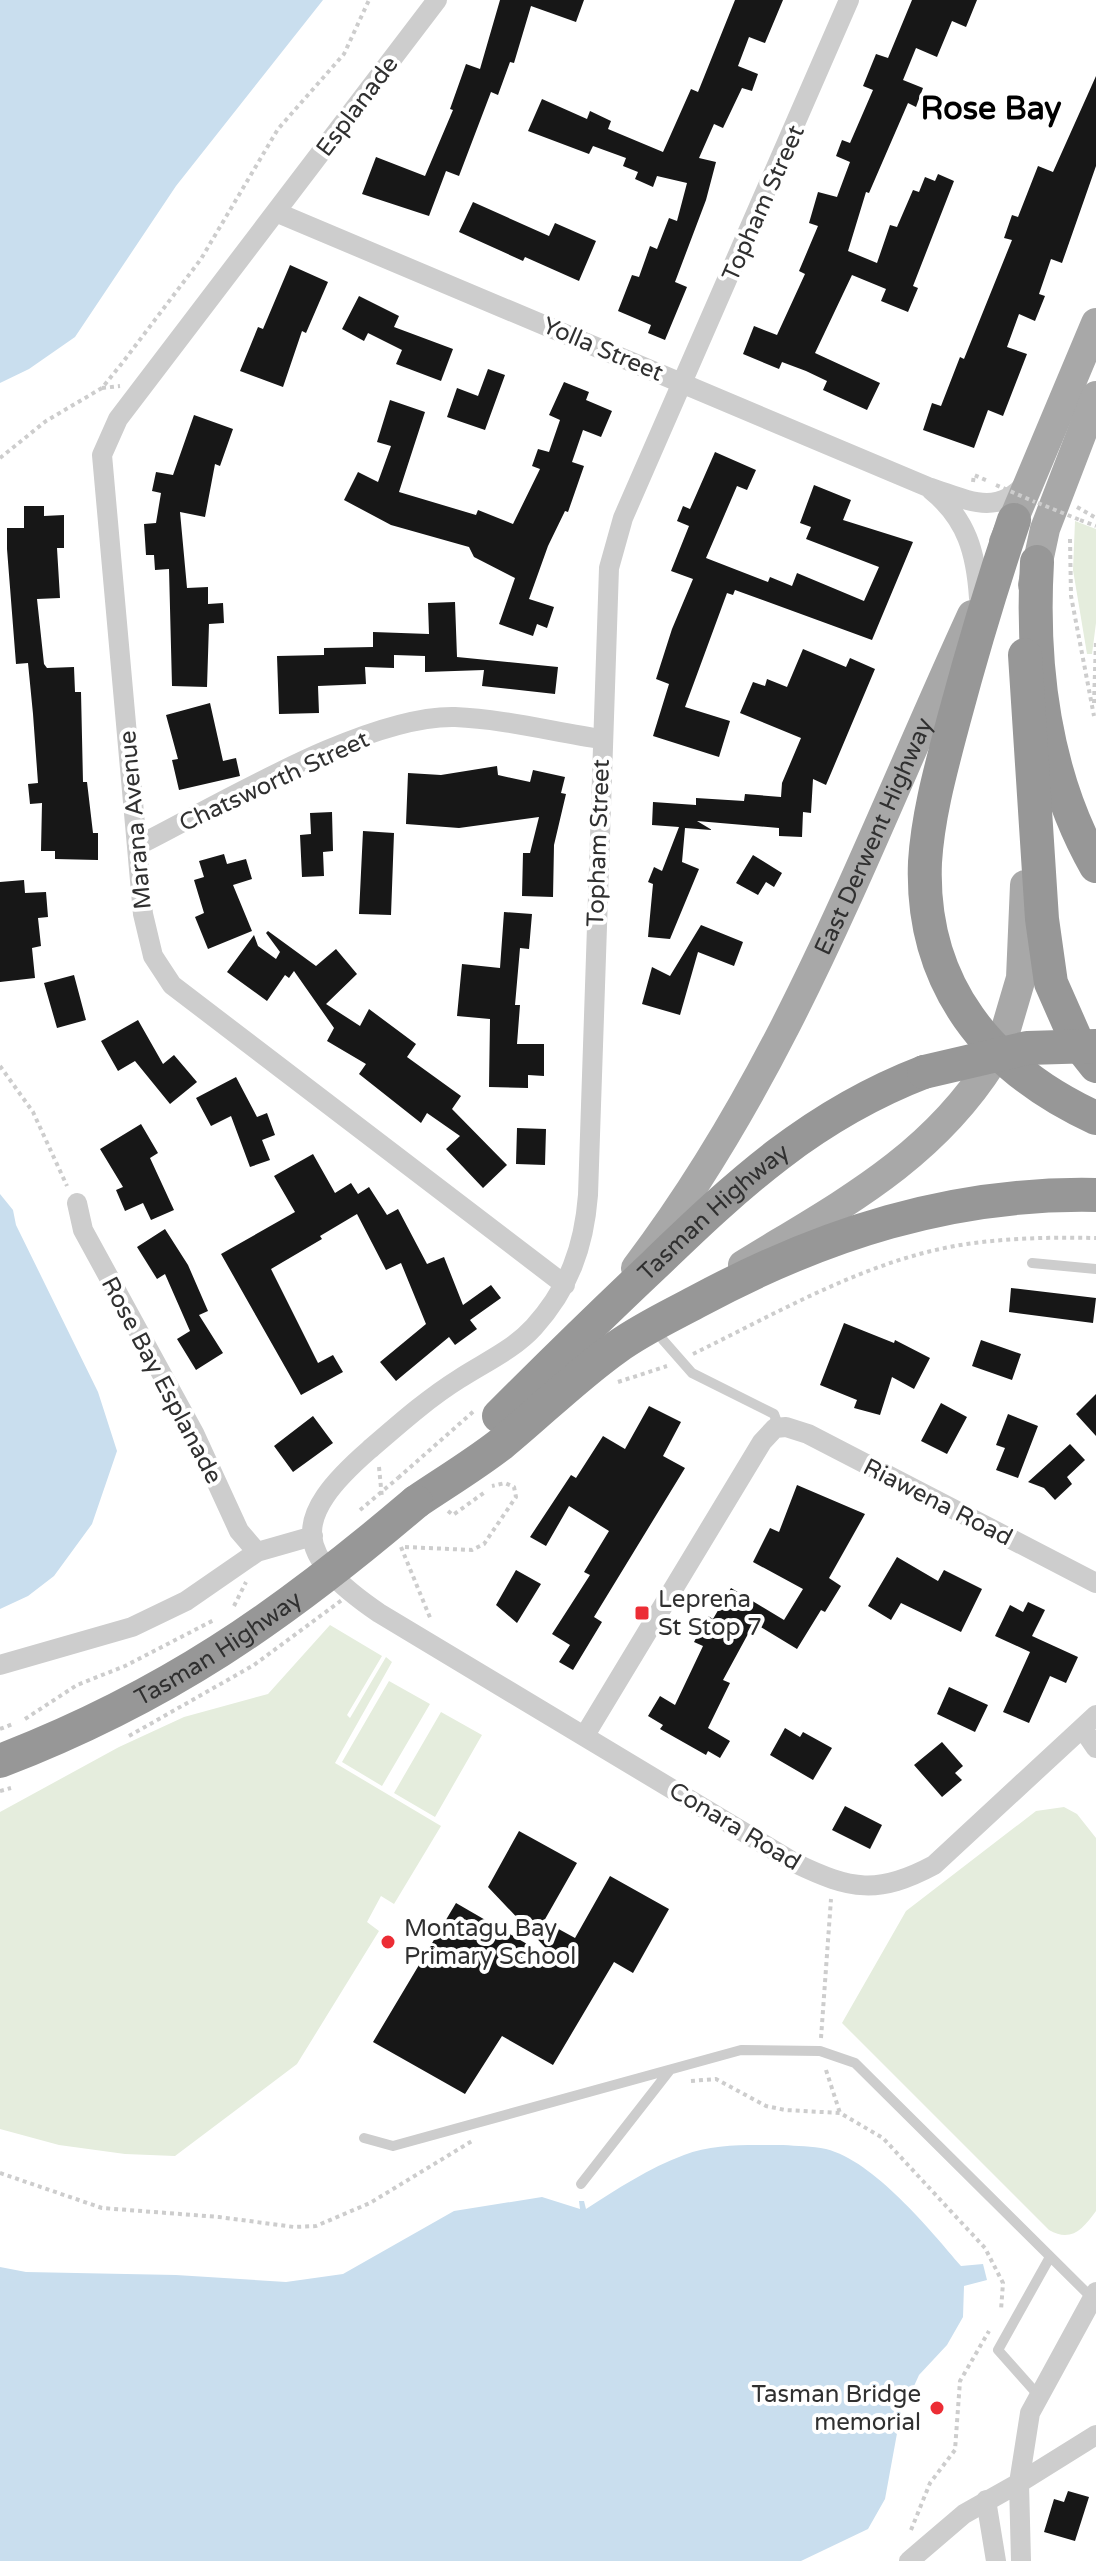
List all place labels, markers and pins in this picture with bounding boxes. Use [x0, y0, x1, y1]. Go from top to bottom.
place label: Leprena St Stop 7 [658, 1585, 762, 1642]
marker: Leprena St Stop 7 [633, 1604, 651, 1622]
place label: Montagu Bay Primary School [404, 1914, 576, 1971]
marker: Montagu Bay Primary School [379, 1933, 397, 1951]
place label: Tasman Bridge memorial [751, 2380, 921, 2437]
marker: Tasman Bridge memorial [928, 2399, 946, 2417]

